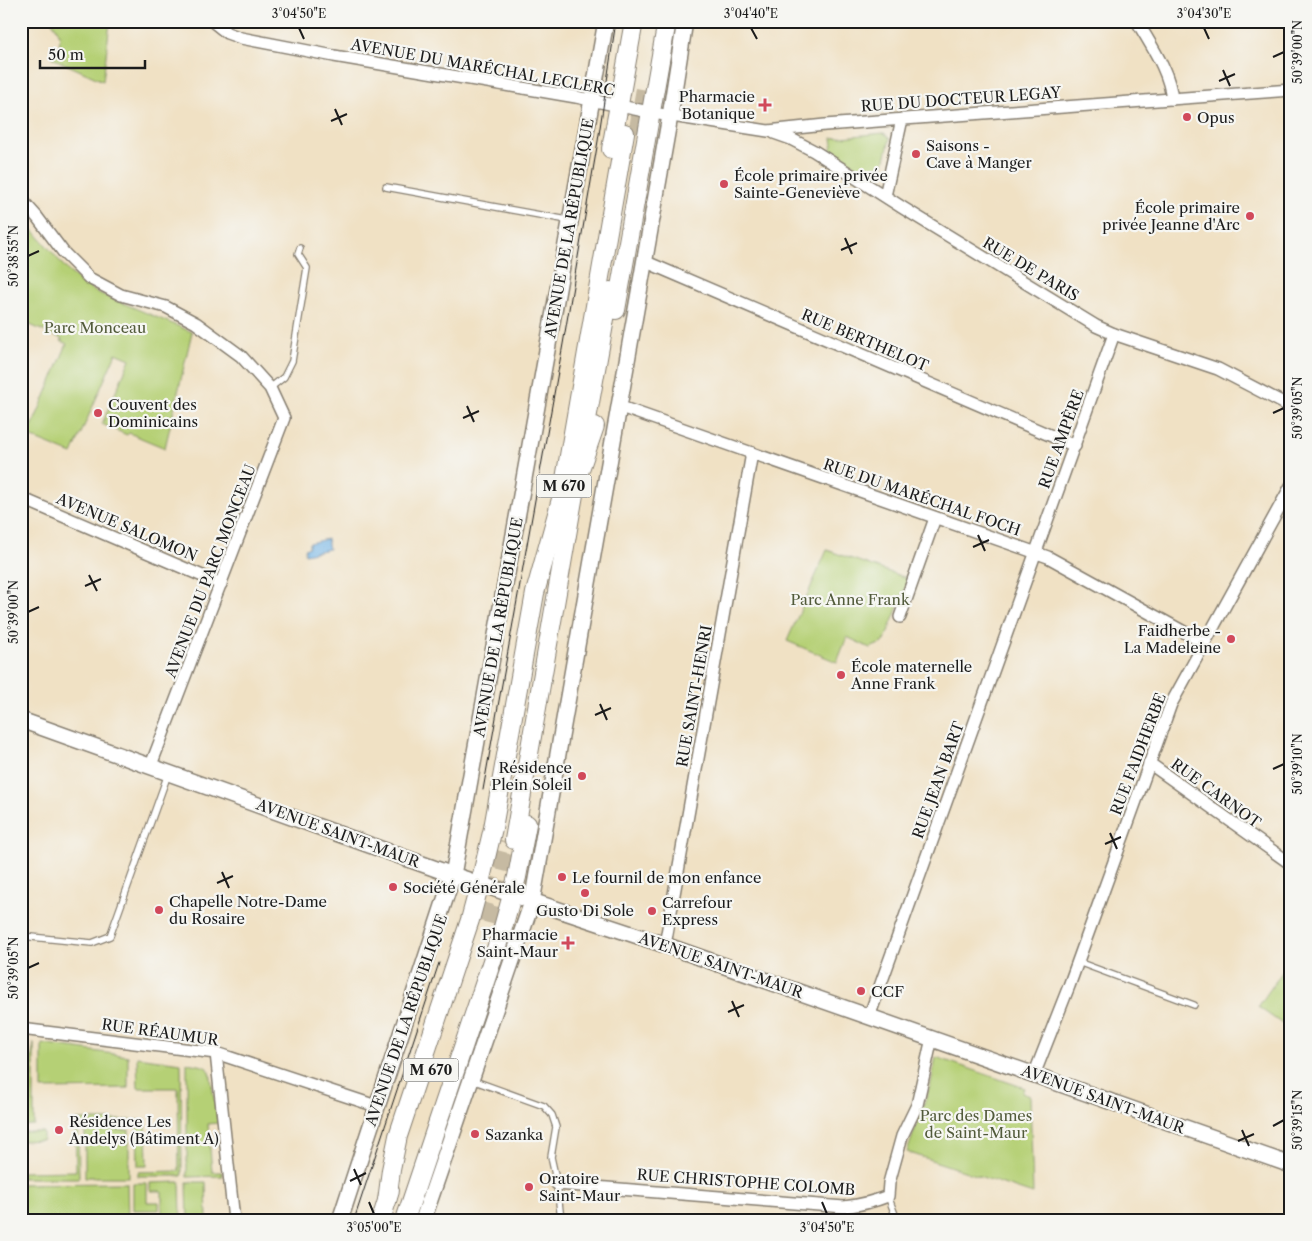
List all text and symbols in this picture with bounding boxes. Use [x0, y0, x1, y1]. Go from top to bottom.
text: 3°04'50"E [272, 6, 326, 21]
text: 3°04'40"E [724, 6, 778, 21]
text: 3°04'30"E [1177, 6, 1231, 21]
text: 50°39'00"N [1290, 20, 1305, 84]
street label: AVENUE DU MARÉCHAL LECLERC [349, 34, 617, 100]
scale bar [40, 38, 145, 70]
text: 50 m [48, 45, 84, 64]
street label: RUE DU DOCTEUR LEGAY [860, 82, 1062, 115]
place label: Pharmacie Botanique [679, 87, 755, 123]
marker: Pharmacie Botanique [759, 99, 771, 111]
place label: Opus [1197, 108, 1235, 127]
marker: Opus [1181, 111, 1193, 123]
street label: AVENUE DE LA RÉPUBLIQUE [540, 117, 598, 340]
place label: Saisons - Cave à Manger [926, 136, 1032, 172]
marker: Saisons - Cave à Manger [910, 148, 922, 160]
place label: École primaire privée Sainte-Geneviève [734, 166, 888, 202]
marker: École primaire privée Sainte-Geneviève [718, 178, 730, 190]
place label: École primaire privée Jeanne d'Arc [1102, 198, 1240, 234]
marker: École primaire privée Jeanne d'Arc [1244, 210, 1256, 222]
text: 50°38'55"N [6, 225, 21, 287]
street label: RUE DE PARIS [979, 233, 1083, 305]
street label: RUE BERTHELOT [799, 305, 932, 376]
park label: Parc Monceau [44, 318, 146, 337]
text: 50°39'05"N [1290, 377, 1305, 439]
street label: RUE AMPÈRE [1034, 387, 1088, 491]
place label: Couvent des Dominicains [108, 395, 198, 431]
marker: Couvent des Dominicains [92, 407, 104, 419]
street label: RUE DU MARÉCHAL FOCH [821, 454, 1023, 540]
street label: AVENUE DU PARC MONCEAU [160, 461, 260, 681]
road number: M 670 [536, 474, 592, 498]
street label: AVENUE SALOMON [53, 488, 200, 565]
street label: AVENUE DE LA RÉPUBLIQUE [469, 516, 527, 739]
text: 50°39'00"N [6, 580, 21, 644]
park label: Parc Anne Frank [790, 590, 911, 609]
place label: Faidherbe - La Madeleine [1124, 621, 1221, 657]
street label: RUE SAINT-HENRI [672, 624, 716, 768]
marker: Faidherbe - La Madeleine [1225, 633, 1237, 645]
place label: École maternelle Anne Frank [850, 657, 972, 693]
marker: École maternelle Anne Frank [835, 669, 847, 681]
street label: RUE FAIDHERBE [1106, 690, 1170, 818]
street label: RUE JEAN BART [908, 718, 968, 841]
text: 50°39'10"N [1290, 733, 1305, 795]
street label: RUE CARNOT [1167, 754, 1265, 832]
place label: Résidence Plein Soleil [491, 758, 573, 794]
marker: Résidence Plein Soleil [576, 770, 588, 782]
street label: AVENUE SAINT-MAUR [253, 794, 423, 872]
place label: Le fournil de mon enfance [572, 868, 761, 887]
marker: Le fournil de mon enfance [556, 871, 568, 883]
place label: Société Générale [403, 878, 525, 897]
marker: Société Générale [387, 881, 399, 893]
marker: Gusto Di Sole [579, 887, 591, 899]
place label: Chapelle Notre-Dame du Rosaire [169, 892, 327, 928]
place label: Carrefour Express [662, 893, 733, 929]
place label: Gusto Di Sole [536, 901, 634, 920]
marker: Chapelle Notre-Dame du Rosaire [153, 904, 165, 916]
marker: Carrefour Express [646, 905, 658, 917]
street label: AVENUE DE LA RÉPUBLIQUE [360, 912, 451, 1129]
place label: Pharmacie Saint-Maur [477, 925, 559, 961]
street label: AVENUE SAINT-MAUR [636, 928, 807, 1002]
text: 50°39'05"N [6, 937, 21, 999]
marker: Pharmacie Saint-Maur [562, 937, 574, 949]
place label: CCF [871, 982, 904, 1001]
marker: CCF [855, 985, 867, 997]
street label: RUE RÉAUMUR [100, 1014, 221, 1050]
road number: M 670 [404, 1058, 458, 1082]
street label: AVENUE SAINT-MAUR [1018, 1060, 1188, 1138]
text: 50°39'15"N [1290, 1090, 1305, 1150]
park label: Parc des Dames de Saint-Maur [920, 1106, 1032, 1142]
place label: Résidence Les Andelys (Bâtiment A) [68, 1112, 219, 1148]
marker: Résidence Les Andelys (Bâtiment A) [53, 1124, 65, 1136]
place label: Sazanka [485, 1125, 543, 1144]
marker: Sazanka [469, 1128, 481, 1140]
street label: RUE CHRISTOPHE COLOMB [636, 1165, 856, 1199]
place label: Oratoire Saint-Maur [539, 1169, 621, 1205]
marker: Oratoire Saint-Maur [523, 1181, 535, 1193]
text: 3°05'00"E [346, 1220, 402, 1235]
text: 3°04'50"E [800, 1220, 854, 1235]

